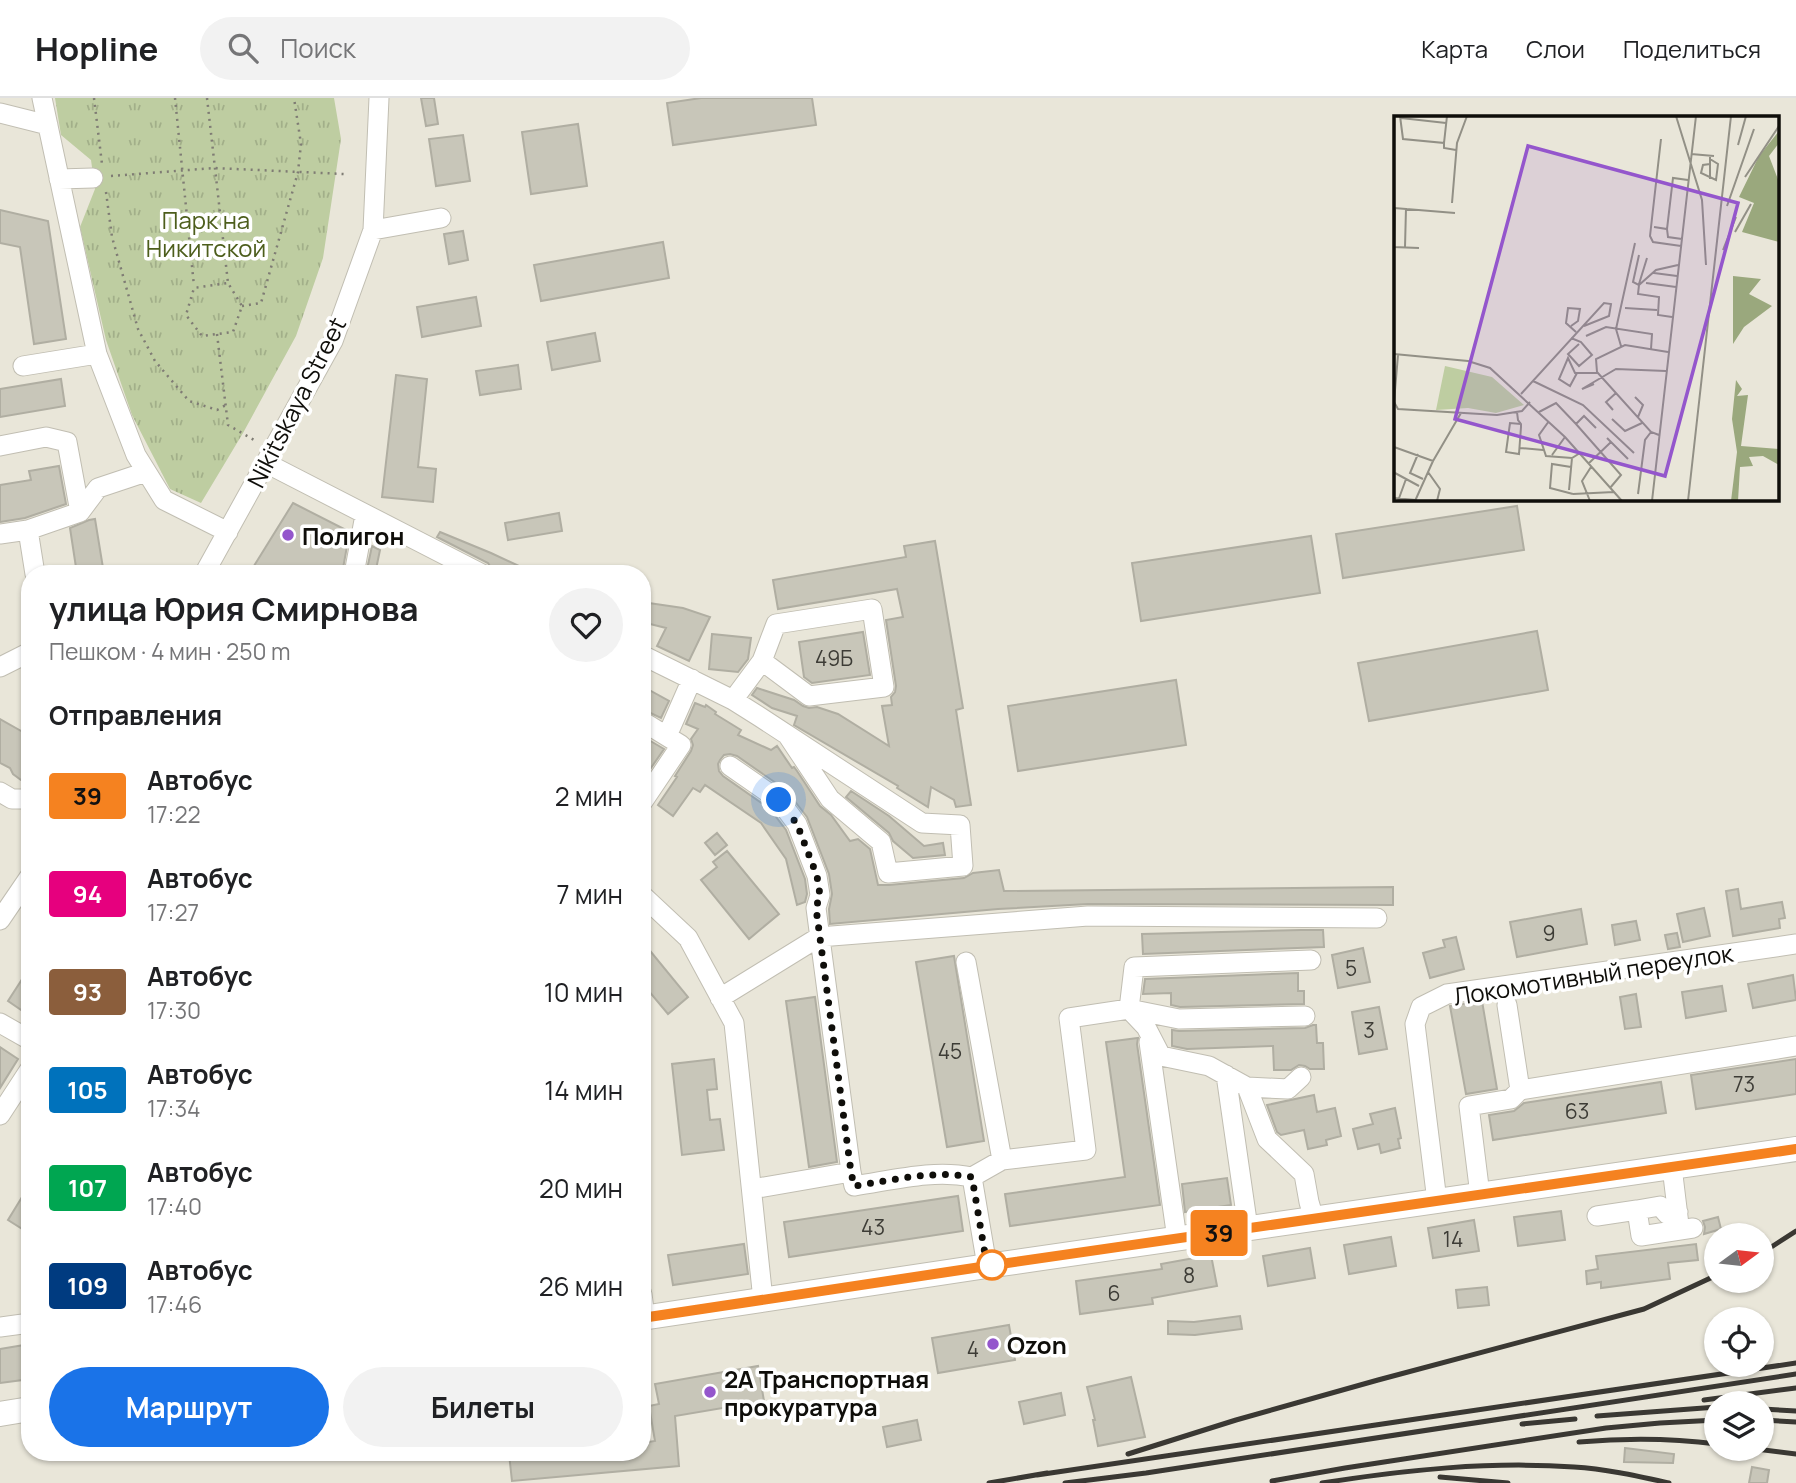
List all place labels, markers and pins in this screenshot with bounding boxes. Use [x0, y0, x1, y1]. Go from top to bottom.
place label: Полигон [302, 519, 404, 552]
marker: Полигон [280, 527, 296, 543]
unlabelled marker [977, 1250, 1007, 1280]
place label: Ozon [1007, 1328, 1067, 1361]
marker: Ozon [985, 1336, 1001, 1352]
place label: 2А Транспортная прокуратура [724, 1362, 929, 1423]
marker: 2А Транспортная прокуратура [702, 1384, 718, 1400]

